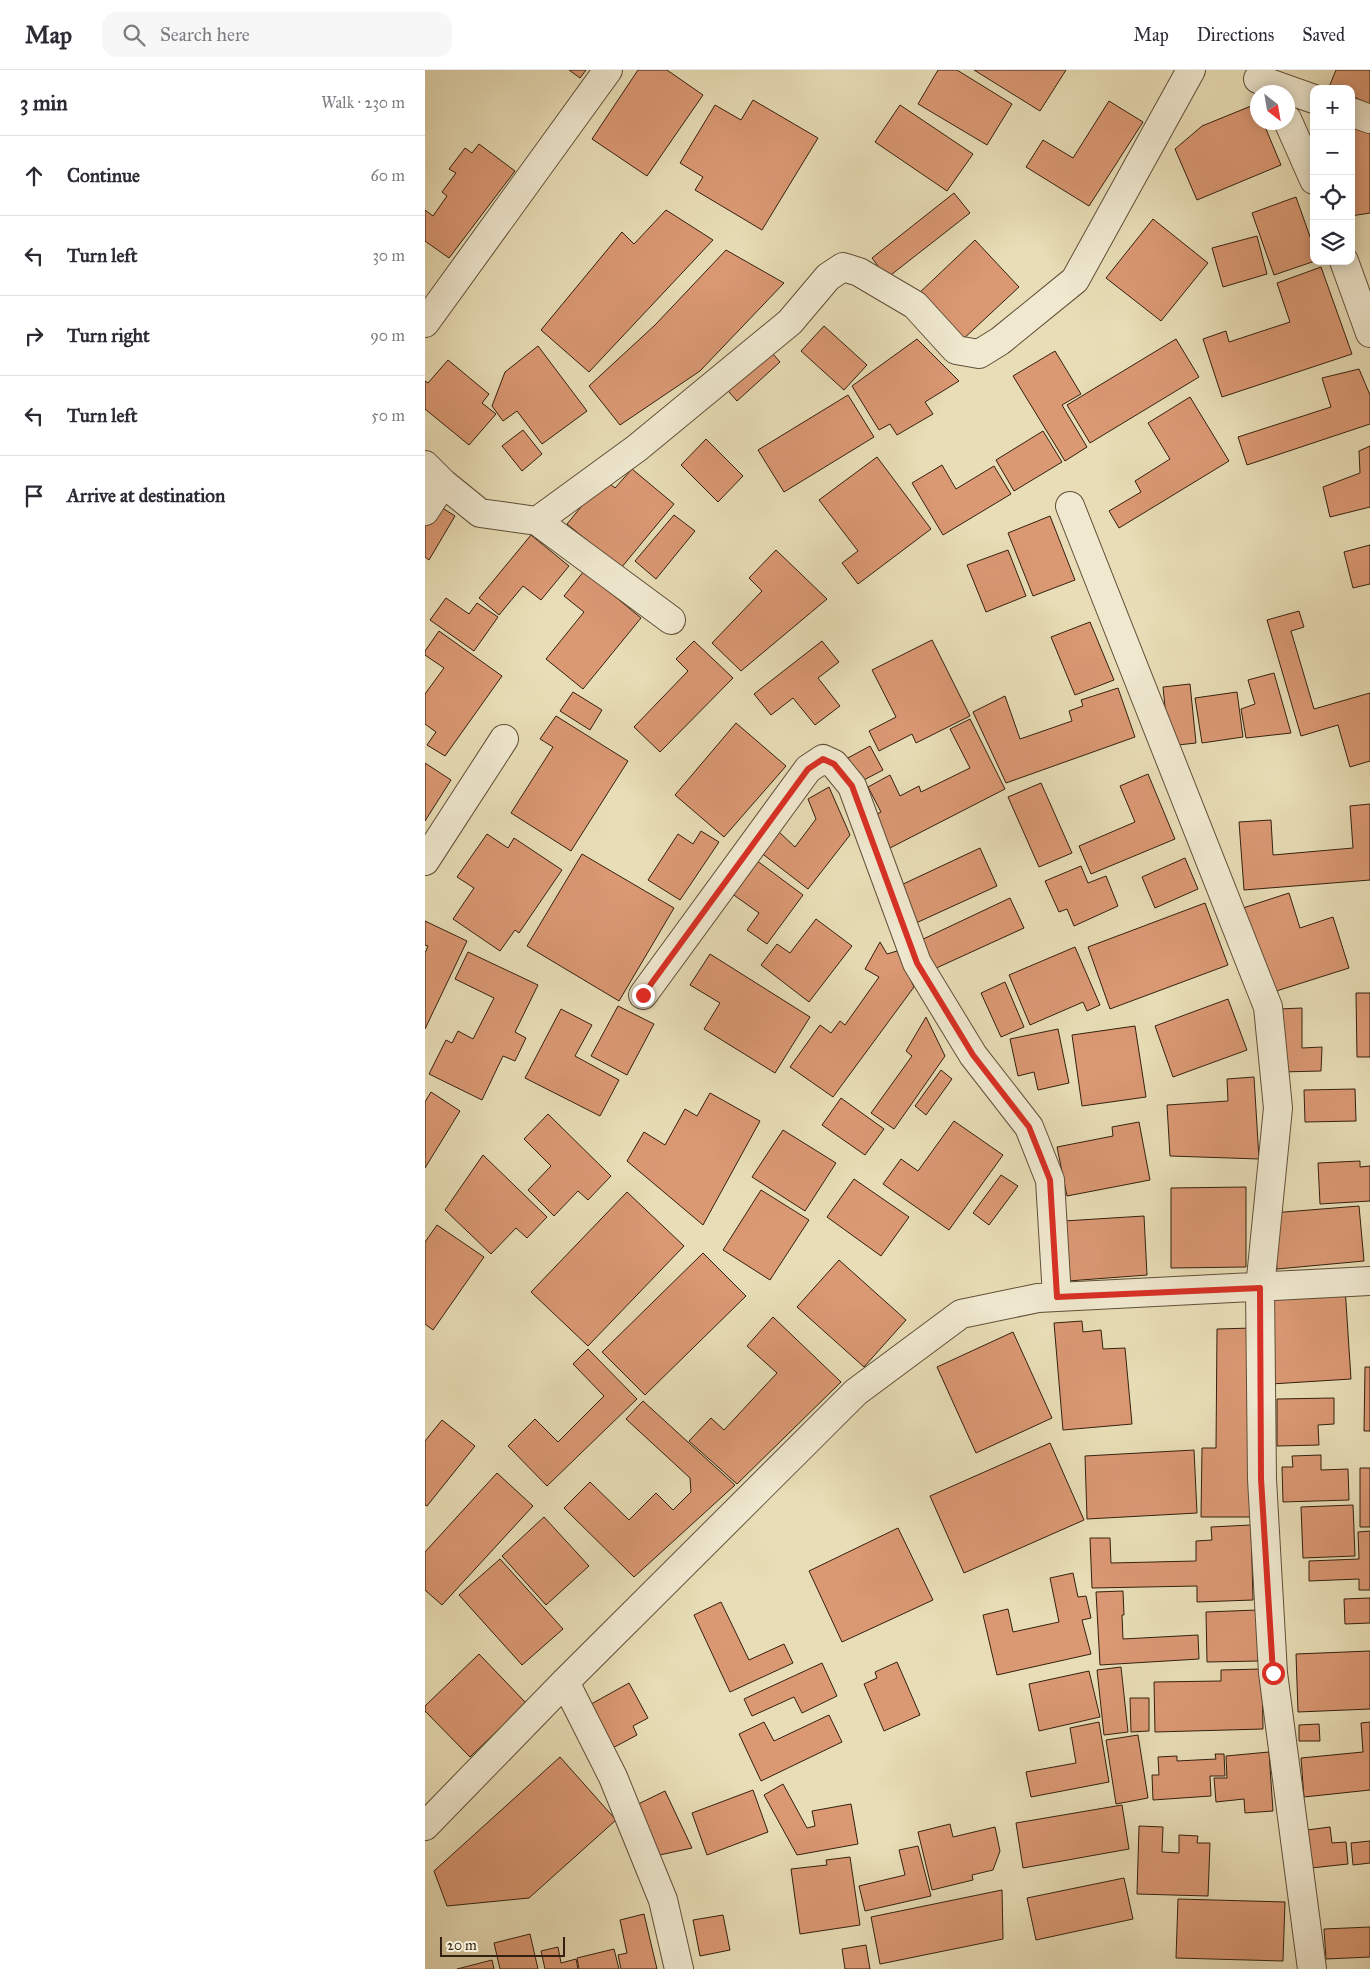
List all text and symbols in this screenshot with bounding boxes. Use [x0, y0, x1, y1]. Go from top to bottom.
search box [102, 12, 452, 57]
text: Map [25, 20, 72, 50]
icon: search [120, 21, 148, 49]
text: Search here [160, 23, 250, 46]
text: Map [1133, 24, 1169, 46]
text: Directions [1197, 24, 1274, 46]
text: Saved [1302, 24, 1345, 46]
north arrow [1250, 85, 1295, 130]
map controls [1310, 85, 1355, 265]
button: + [1310, 85, 1355, 130]
text: 3 min [20, 90, 68, 116]
text: Walk · 230 m [321, 93, 405, 112]
button: − [1310, 130, 1355, 175]
icon: ahead [20, 162, 48, 190]
text: Continue [67, 164, 140, 187]
text: 60 m [371, 166, 405, 185]
button: locate [1310, 175, 1355, 220]
button: layers [1310, 220, 1355, 265]
icon: left [20, 242, 48, 270]
text: Turn left [67, 244, 137, 267]
text: 30 m [372, 246, 405, 265]
icon: right [20, 322, 48, 350]
text: Turn right [67, 324, 150, 347]
text: 90 m [370, 326, 405, 345]
icon: left [20, 402, 48, 430]
text: Turn left [67, 404, 137, 427]
text: 50 m [371, 406, 405, 425]
icon: arrive [20, 482, 48, 510]
text: Arrive at destination [67, 484, 225, 507]
route end [632, 984, 655, 1007]
route start [1262, 1662, 1285, 1685]
scale bar [440, 1934, 565, 1957]
text: 20 m [447, 1937, 477, 1954]

